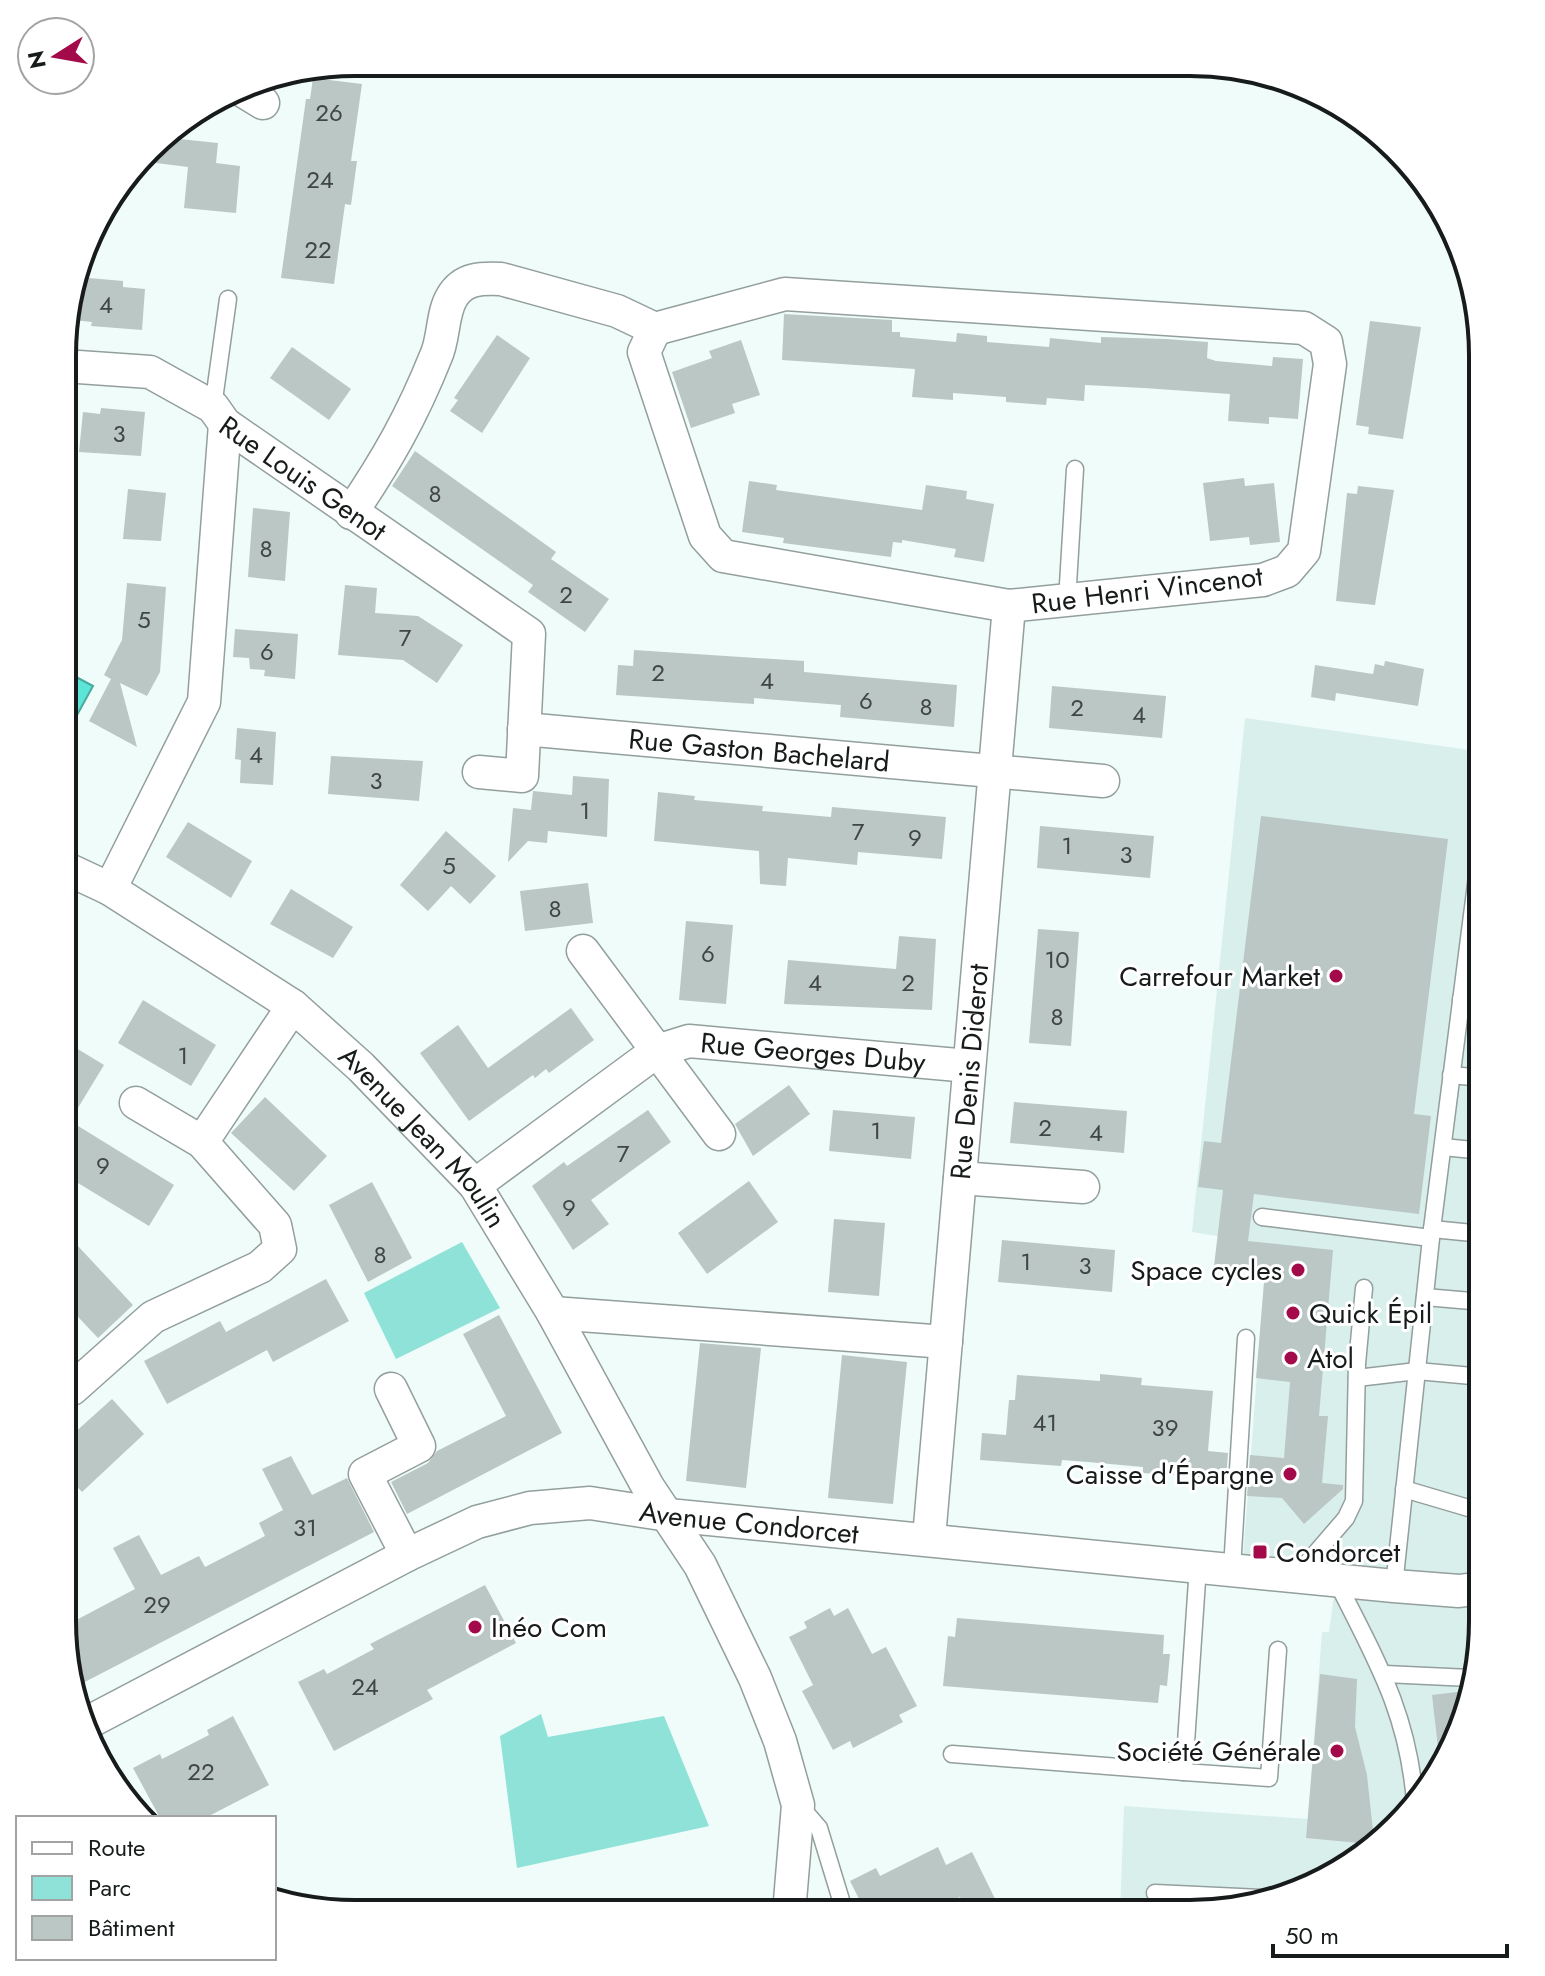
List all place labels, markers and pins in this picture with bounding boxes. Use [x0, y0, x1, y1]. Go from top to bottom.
place label: Carrefour Market [1119, 956, 1320, 997]
marker: Carrefour Market [1327, 967, 1345, 985]
place label: Space cycles [1130, 1250, 1282, 1291]
marker: Space cycles [1289, 1261, 1307, 1279]
place label: Quick Épil [1309, 1293, 1432, 1334]
marker: Quick Épil [1284, 1304, 1302, 1322]
place label: Atol [1307, 1338, 1354, 1379]
marker: Atol [1282, 1349, 1300, 1367]
place label: Caisse d'Épargne [1066, 1454, 1274, 1495]
marker: Caisse d'Épargne [1281, 1465, 1299, 1483]
place label: Condorcet [1276, 1532, 1400, 1573]
marker: Condorcet [1251, 1543, 1269, 1561]
place label: Inéo Com [491, 1607, 607, 1648]
marker: Inéo Com [466, 1618, 484, 1636]
place label: Société Générale [1117, 1731, 1321, 1772]
marker: Société Générale [1328, 1742, 1346, 1760]

